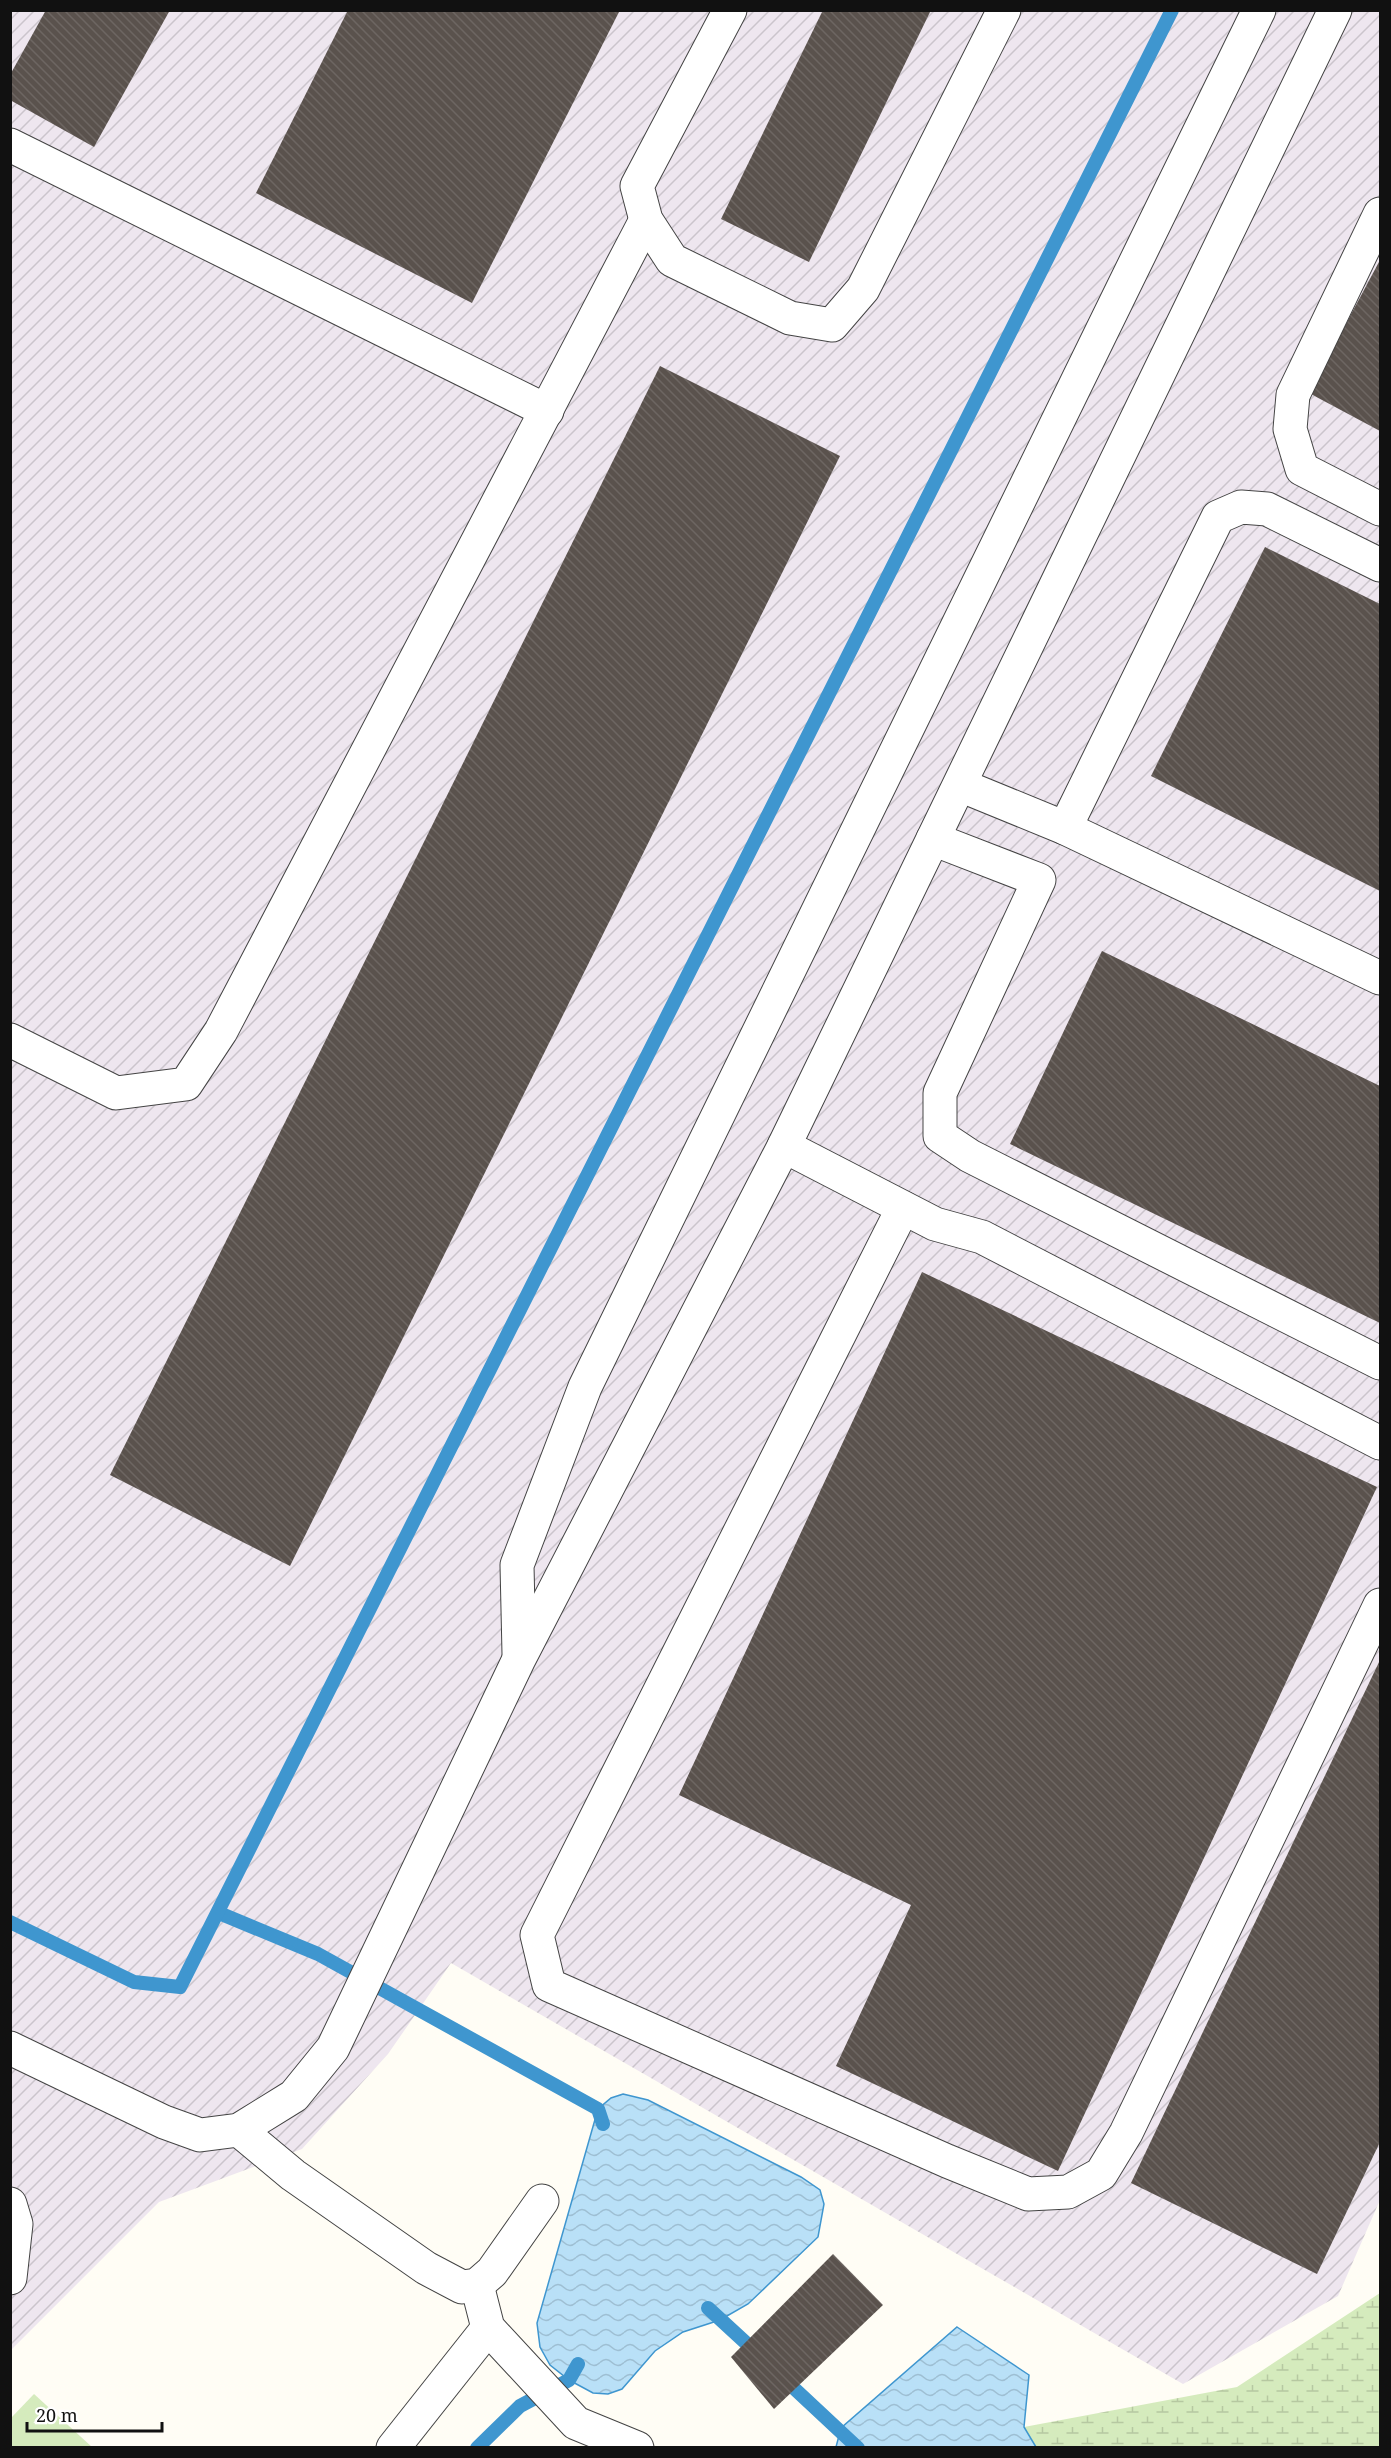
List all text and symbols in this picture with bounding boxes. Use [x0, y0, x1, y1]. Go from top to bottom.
scale bar [27, 2395, 162, 2433]
text: 20 m [36, 2403, 78, 2427]

